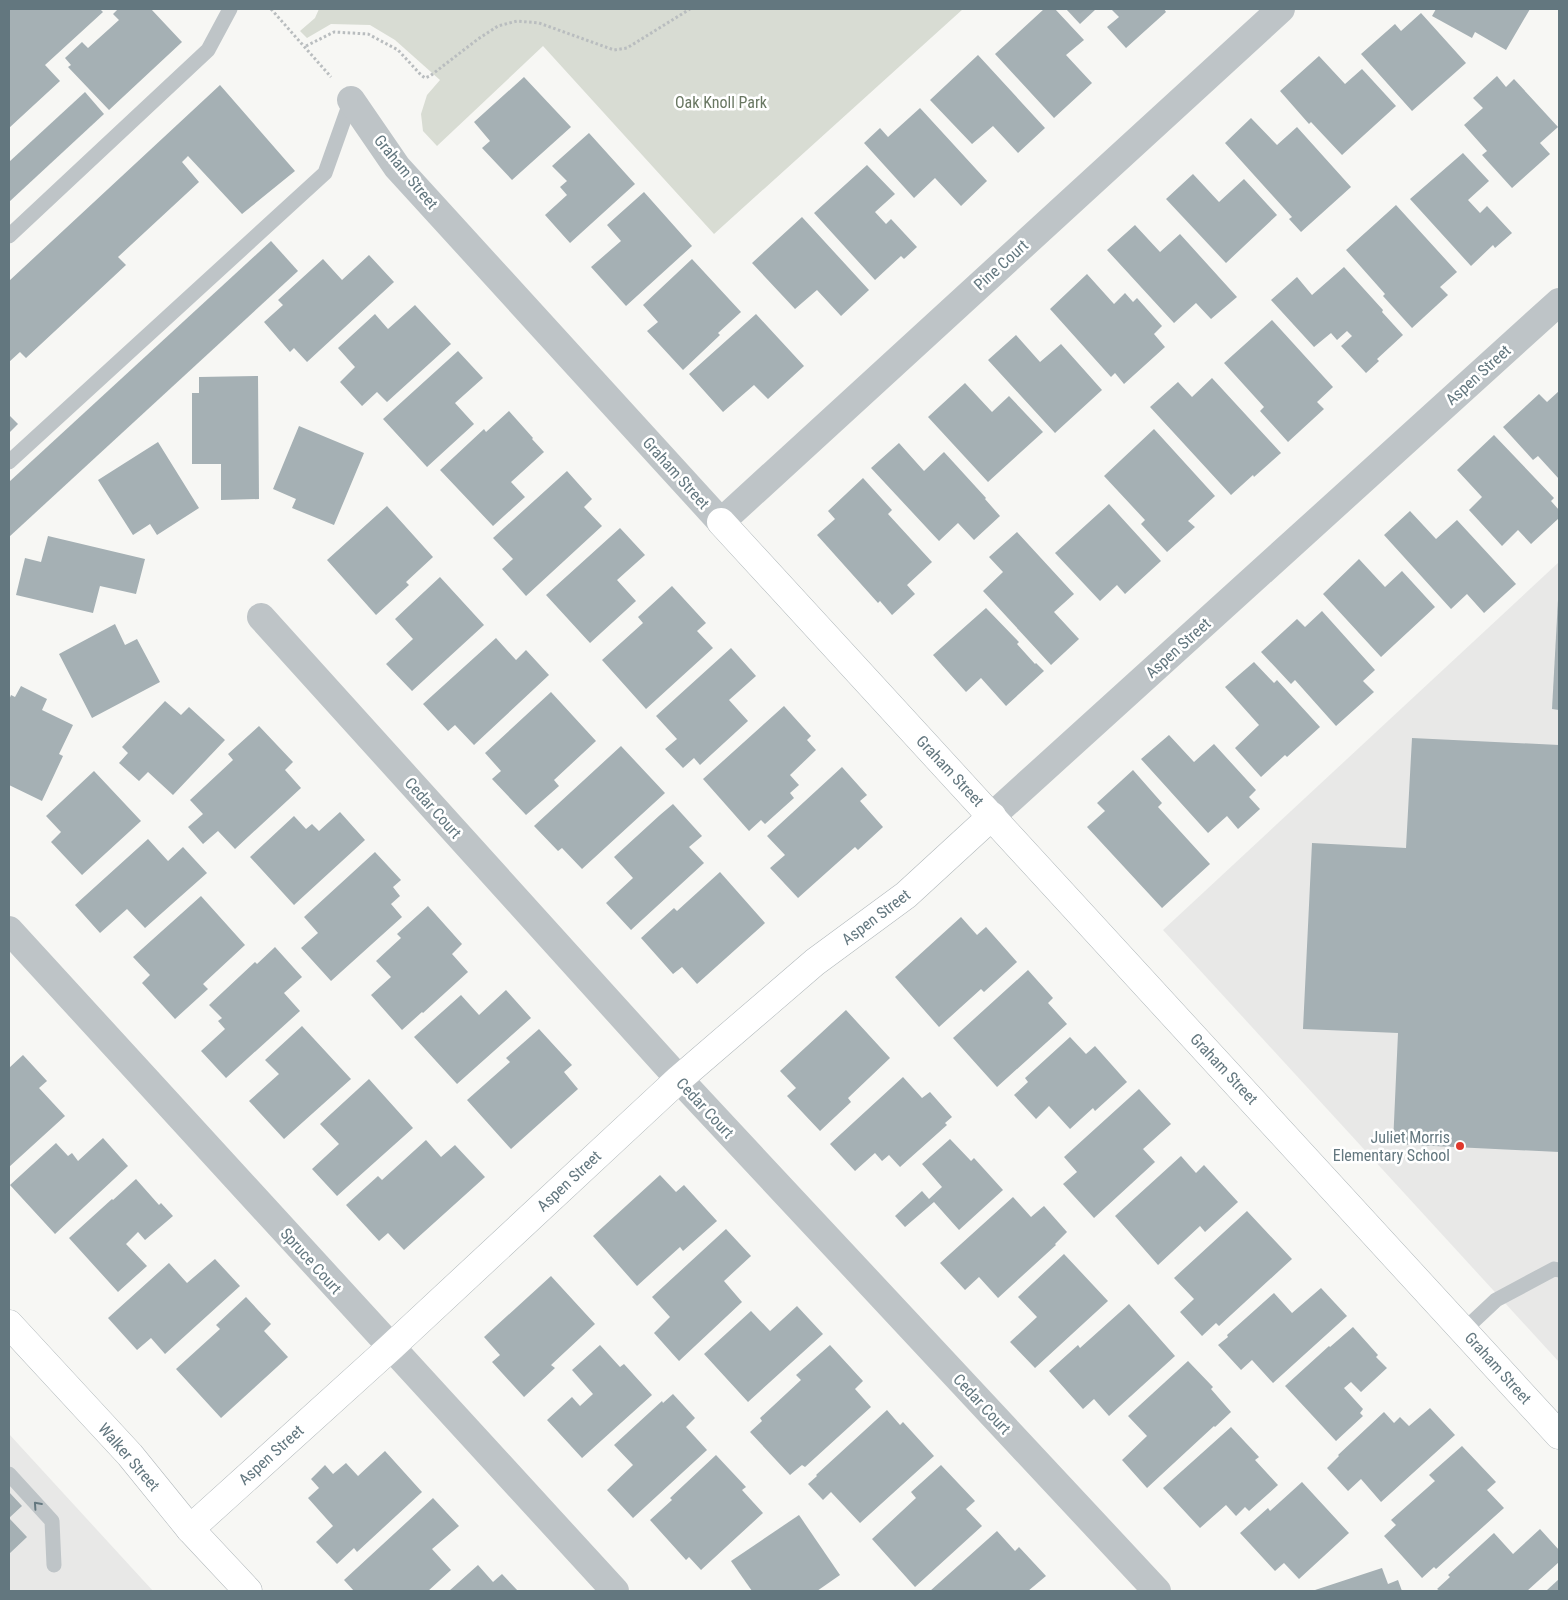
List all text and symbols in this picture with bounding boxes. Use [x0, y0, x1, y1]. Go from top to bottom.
park label: Oak Knoll Park [675, 93, 768, 112]
street label: Graham Street [370, 131, 442, 213]
street label: Pine Court [970, 236, 1032, 294]
street label: Aspen Street [1442, 341, 1515, 409]
street label: Graham Street [639, 433, 713, 513]
street label: Aspen Street [1142, 614, 1215, 682]
street label: Graham Street [912, 732, 988, 811]
street label: Cedar Court [401, 774, 466, 843]
street label: Aspen Street [838, 885, 914, 949]
street label: Graham Street [1186, 1030, 1262, 1109]
street label: Cedar Court [672, 1074, 738, 1142]
place label: Juliet Morris Elementary School [1333, 1128, 1450, 1165]
marker: Juliet Morris Elementary School [1454, 1140, 1466, 1152]
street label: Aspen Street [533, 1146, 605, 1216]
street label: Spruce Court [276, 1224, 346, 1298]
street label: Graham Street [1461, 1328, 1535, 1408]
street label: Cedar Court [949, 1370, 1015, 1438]
street label: Walker Street [94, 1419, 164, 1495]
street label: Aspen Street [235, 1421, 308, 1489]
one-way arrow [34, 1502, 43, 1511]

